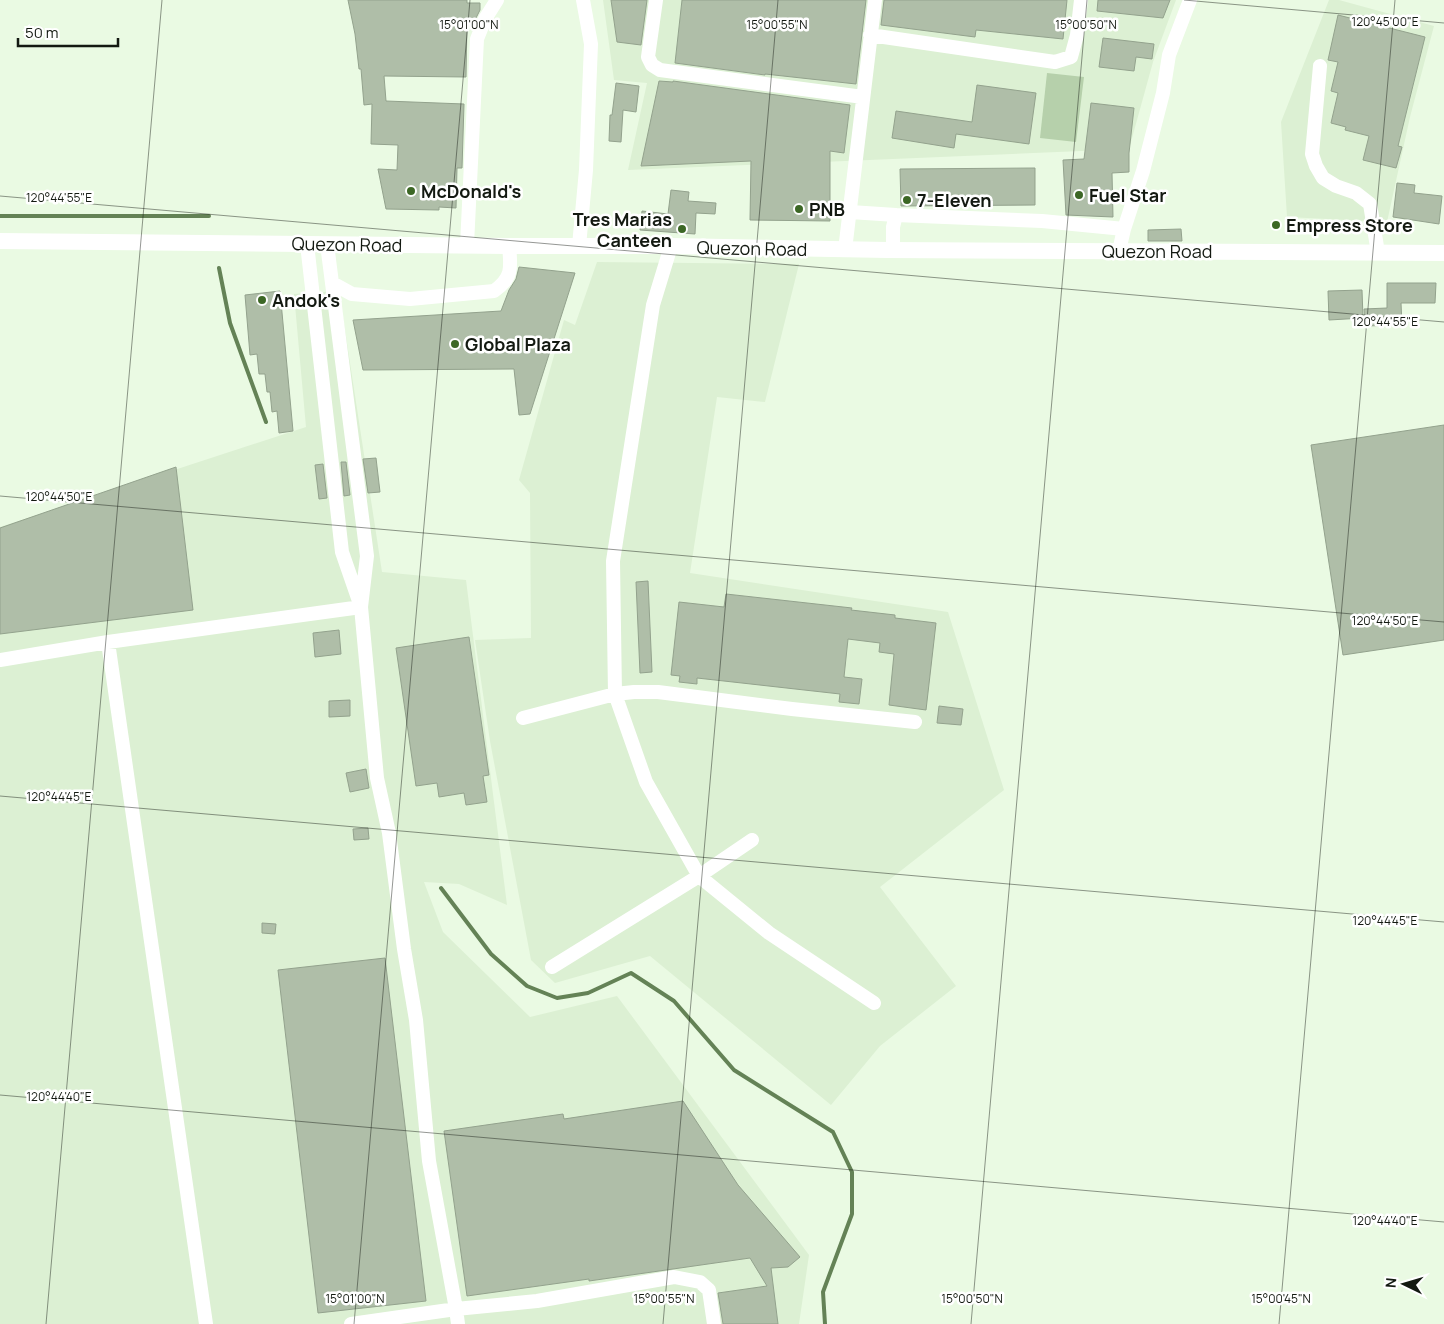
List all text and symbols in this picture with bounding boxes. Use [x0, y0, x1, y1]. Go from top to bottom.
text: 120°45'00"E [1352, 13, 1419, 30]
scale bar [18, 15, 118, 47]
text: 15°01'00"N [439, 16, 499, 33]
text: 15°00'55"N [747, 16, 808, 33]
text: 15°00'50"N [1055, 16, 1117, 33]
text: 50 m [25, 22, 59, 43]
place label: McDonald's [421, 179, 522, 203]
place label: Fuel Star [1089, 183, 1166, 207]
marker: McDonald's [405, 185, 417, 197]
place label: 7-Eleven [917, 188, 992, 212]
text: 120°44'55"E [26, 189, 92, 206]
marker: Fuel Star [1073, 189, 1085, 201]
marker: 7-Eleven [901, 194, 913, 206]
place label: PNB [809, 197, 845, 221]
marker: PNB [793, 203, 805, 215]
place label: Tres Marias Canteen [573, 207, 672, 252]
place label: Empress Store [1286, 213, 1413, 237]
marker: Empress Store [1270, 219, 1282, 231]
marker: Tres Marias Canteen [676, 223, 688, 235]
street label: Quezon Road [291, 231, 403, 257]
street label: Quezon Road [696, 235, 808, 261]
street label: Quezon Road [1102, 239, 1212, 263]
place label: Andok's [272, 288, 340, 312]
marker: Andok's [256, 294, 268, 306]
text: 120°44'55"E [1352, 313, 1418, 330]
place label: Global Plaza [465, 332, 571, 356]
marker: Global Plaza [449, 338, 461, 350]
text: 120°44'50"E [26, 488, 92, 505]
text: 120°44'50"E [1352, 612, 1418, 629]
text: 120°44'45"E [27, 788, 92, 805]
text: 120°44'45"E [1353, 912, 1418, 929]
text: 120°44'40"E [26, 1088, 92, 1105]
text: 120°44'40"E [1352, 1212, 1418, 1229]
north arrow [1379, 1259, 1429, 1309]
text: N [1381, 1277, 1400, 1289]
text: 15°01'00"N [325, 1290, 385, 1307]
text: 15°00'55"N [634, 1290, 695, 1307]
text: 15°00'50"N [941, 1290, 1003, 1307]
text: 15°00'45"N [1251, 1290, 1311, 1307]

